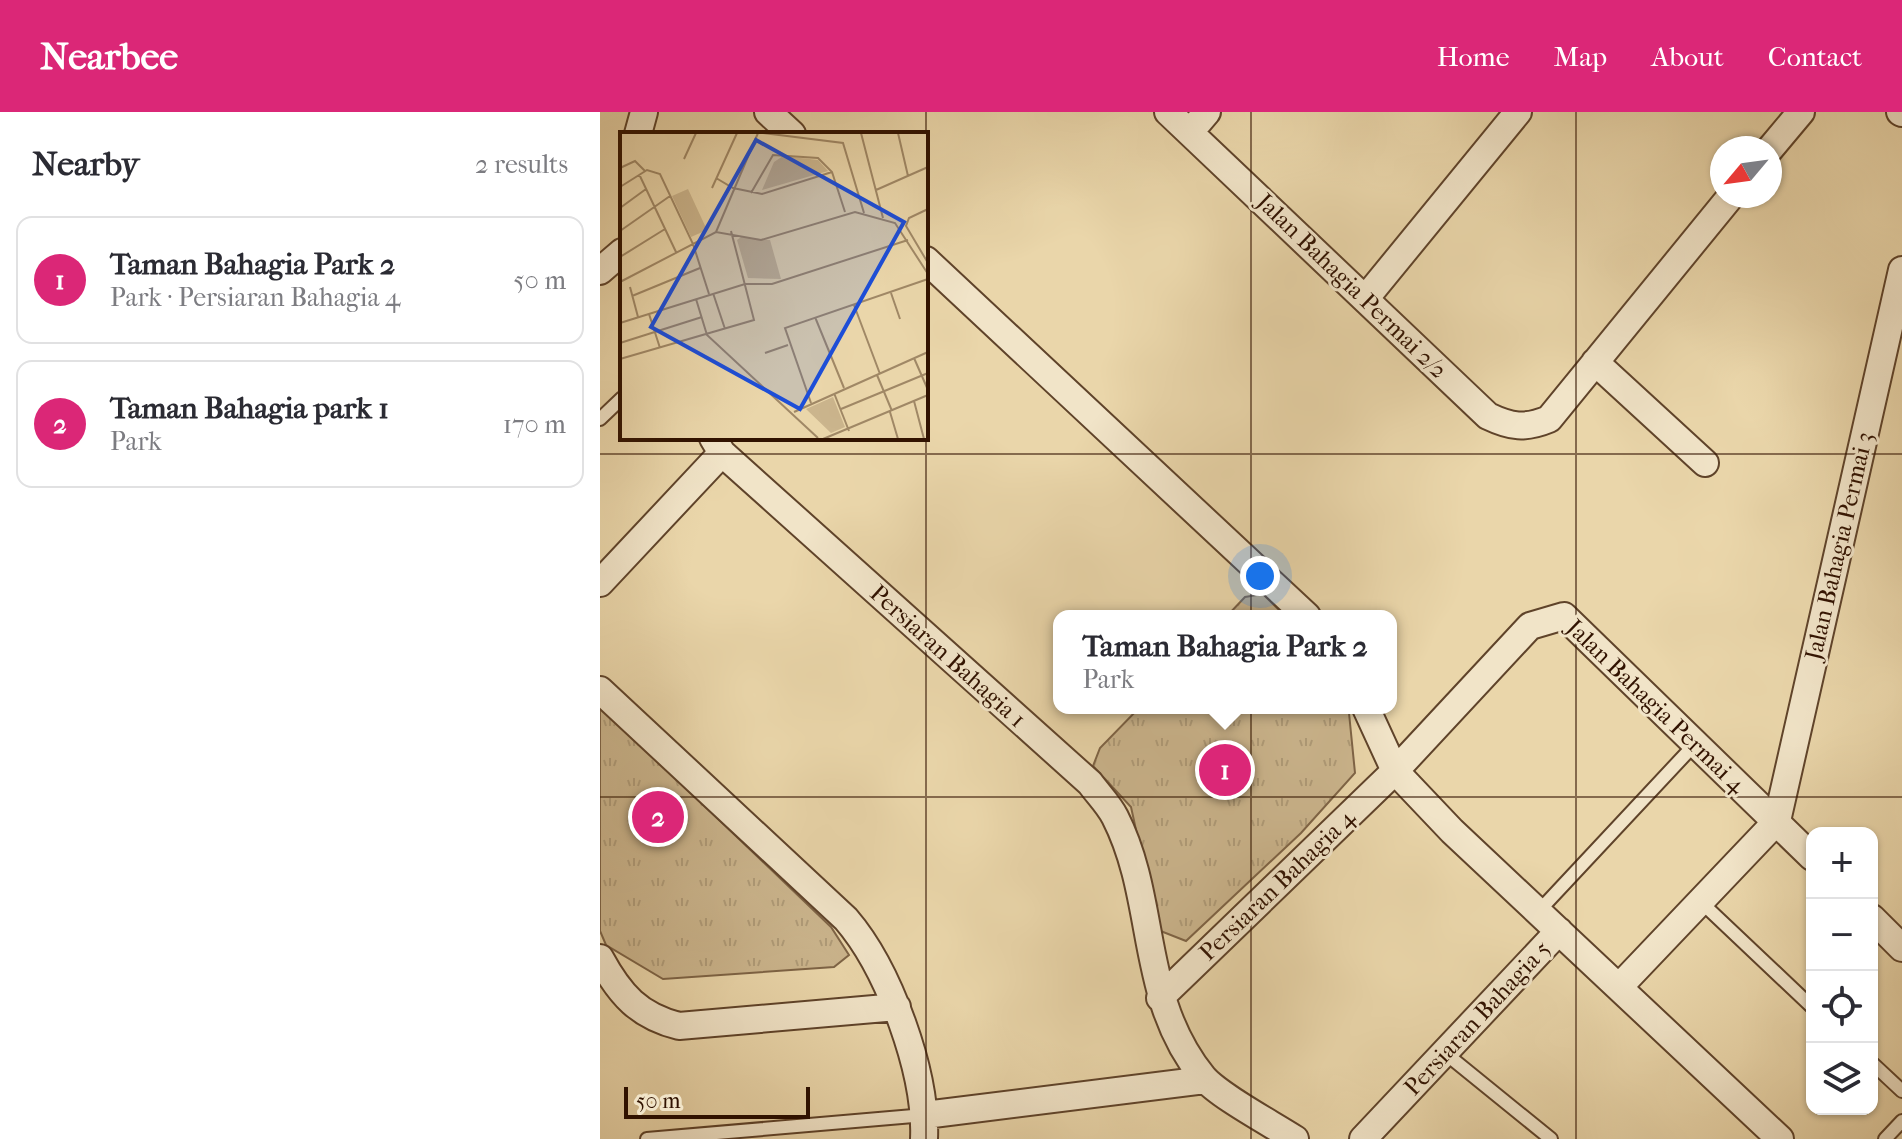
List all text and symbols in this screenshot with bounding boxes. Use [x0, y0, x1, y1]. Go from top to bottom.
text: Nearbee [40, 34, 178, 79]
text: Home [1437, 40, 1510, 73]
text: Map [1554, 40, 1607, 73]
text: About [1651, 40, 1724, 73]
text: Contact [1768, 40, 1862, 73]
inset map [620, 132, 928, 440]
north arrow [1710, 136, 1782, 208]
text: Nearby [32, 144, 139, 184]
text: 2 results [475, 149, 568, 180]
street label: Jalan Bahagia Permai 2/2 [1250, 186, 1453, 384]
text: Taman Bahagia Park 2 [110, 247, 395, 282]
text: 1 [55, 265, 65, 296]
text: 50 m [513, 265, 566, 296]
text: Park · Persiaran Bahagia 4 [110, 282, 400, 313]
text: Taman Bahagia park 1 [110, 391, 389, 426]
text: 2 [53, 409, 67, 440]
text: 170 m [503, 409, 566, 440]
text: Park [110, 426, 162, 457]
street label: Jalan Bahagia Permai 3 [1799, 429, 1879, 665]
your location [1240, 556, 1280, 596]
street label: Persiaran Bahagia 1 [864, 579, 1032, 733]
popup [1053, 610, 1397, 714]
street label: Jalan Bahagia Permai 4 [1559, 612, 1752, 799]
text: Taman Bahagia Park 2 [1082, 629, 1368, 664]
text: Park [1082, 664, 1134, 695]
pin: 1 [1199, 740, 1251, 800]
pin: 2 [632, 787, 684, 847]
street label: Persiaran Bahagia 4 [1193, 803, 1361, 966]
map controls [1806, 827, 1878, 1115]
button: + [1806, 827, 1878, 899]
button: − [1806, 899, 1878, 971]
street label: Persiaran Bahagia 5 [1398, 935, 1556, 1101]
button: locate [1806, 971, 1878, 1043]
button: layers [1806, 1043, 1878, 1115]
scale bar [624, 1083, 810, 1119]
text: 50 m [636, 1088, 681, 1114]

